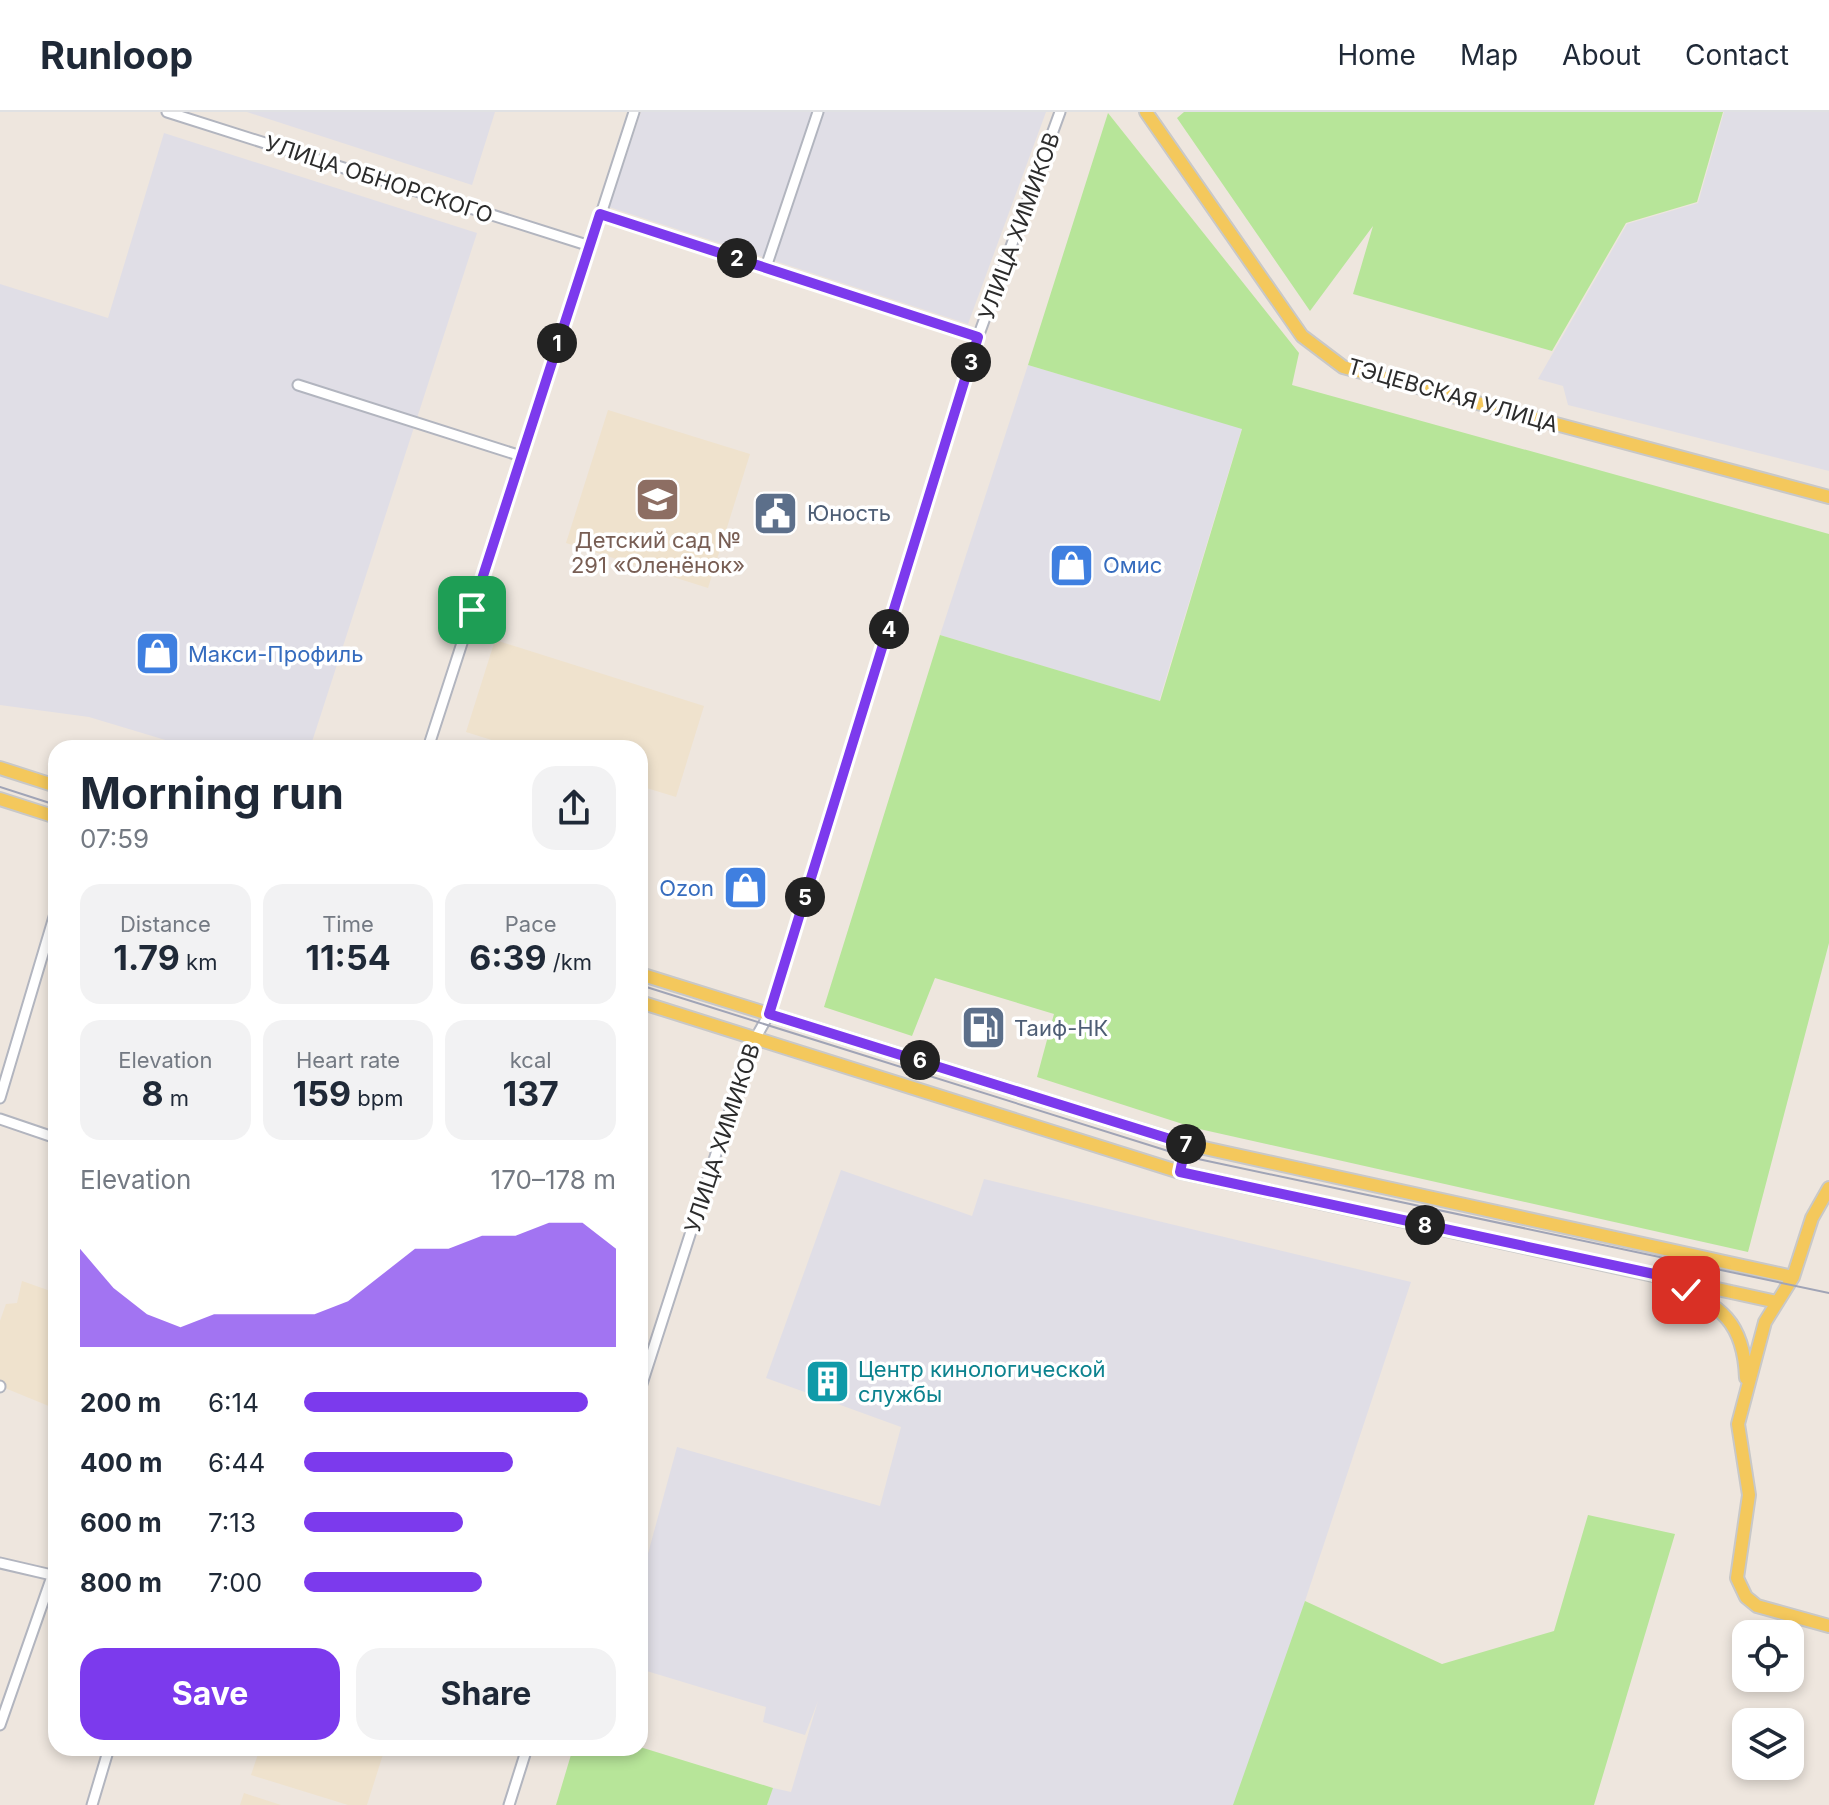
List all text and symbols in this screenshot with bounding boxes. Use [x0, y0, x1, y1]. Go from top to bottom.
text: Runloop [40, 32, 193, 78]
text: Home [1337, 38, 1416, 72]
text: Map [1460, 38, 1518, 72]
text: About [1562, 38, 1641, 72]
text: Contact [1685, 38, 1789, 72]
street label: УЛИЦА ХИМИКОВ [973, 129, 1065, 323]
street label: УЛИЦА ОБНОРСКОГО [262, 130, 496, 228]
pin: 2 [717, 238, 757, 278]
text: 2 [730, 245, 744, 271]
pin: 1 [537, 323, 577, 363]
text: 1 [552, 330, 562, 356]
pin: 3 [951, 342, 991, 382]
text: 3 [964, 349, 978, 375]
street label: ТЭЦЕВСКАЯ УЛИЦА [1345, 353, 1561, 437]
school or university icon: Детский сад № 291 «Оленёнок» [634, 475, 682, 523]
public building icon: Юность [752, 489, 800, 537]
place label: Юность [807, 500, 891, 526]
place label: Детский сад № 291 «Оленёнок» [571, 527, 745, 578]
shop icon: Омис [1048, 541, 1096, 589]
place label: Омис [1103, 552, 1162, 578]
pin [438, 576, 506, 644]
icon: arrive [450, 588, 494, 632]
pin: 4 [869, 609, 909, 649]
text: 4 [882, 616, 896, 642]
shop icon: Макси-Профиль [133, 630, 181, 678]
place label: Макси-Профиль [188, 641, 364, 667]
text: Morning run [80, 766, 344, 820]
button: share [532, 766, 616, 850]
text: 07:59 [80, 823, 149, 854]
shop icon: Ozon [721, 864, 769, 912]
place label: Ozon [659, 875, 714, 901]
pin: 5 [785, 877, 825, 917]
text: 5 [798, 884, 812, 910]
text: Distance [120, 911, 211, 937]
text: Time [322, 911, 374, 937]
text: Pace [505, 911, 557, 937]
text: 1.79 [113, 937, 180, 978]
text: 11:54 [305, 937, 391, 978]
text: 6:39 [469, 937, 547, 978]
text: km [180, 949, 217, 975]
text: /km [547, 949, 592, 975]
fuel station icon: Таиф-НК [959, 1004, 1007, 1052]
place label: Таиф-НК [1014, 1015, 1109, 1041]
street label: УЛИЦА ХИМИКОВ [679, 1040, 765, 1236]
pin: 6 [900, 1040, 940, 1080]
text: Elevation [118, 1047, 212, 1073]
text: Heart rate [296, 1047, 400, 1073]
text: kcal [510, 1047, 552, 1073]
text: 6 [913, 1047, 927, 1073]
text: 8 [142, 1073, 164, 1114]
text: 159 [293, 1073, 351, 1114]
text: 137 [502, 1073, 559, 1114]
text: m [164, 1085, 189, 1111]
text: bpm [351, 1085, 403, 1111]
pin: 7 [1166, 1124, 1206, 1164]
text: 7 [1180, 1131, 1192, 1157]
text: Elevation [80, 1164, 191, 1195]
text: 170–178 m [491, 1164, 616, 1195]
pin: 8 [1405, 1205, 1445, 1245]
text: 8 [1418, 1212, 1432, 1238]
pin [1652, 1256, 1720, 1324]
icon: check [1664, 1268, 1708, 1312]
place label: Центр кинологической службы [858, 1356, 1106, 1407]
building icon: Центр кинологической службы [803, 1358, 851, 1406]
text: 200 m [80, 1387, 161, 1418]
text: 6:14 [208, 1387, 259, 1418]
text: 400 m [80, 1447, 163, 1478]
text: 6:44 [208, 1447, 265, 1478]
text: 600 m [80, 1507, 162, 1538]
text: 7:13 [208, 1507, 256, 1538]
text: 800 m [80, 1567, 162, 1598]
text: 7:00 [208, 1567, 262, 1598]
map controls [1732, 1620, 1804, 1780]
button: locate [1732, 1620, 1804, 1692]
button: Save [80, 1648, 340, 1740]
button: Share [356, 1648, 616, 1740]
button: layers [1732, 1708, 1804, 1780]

